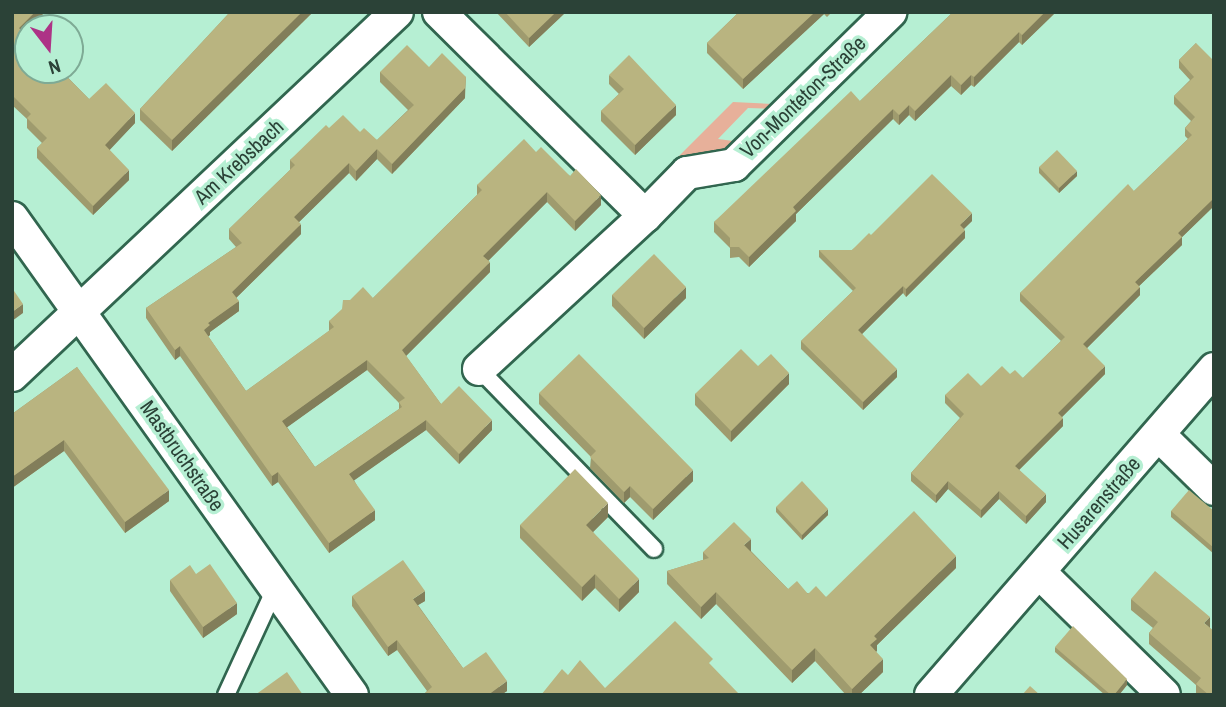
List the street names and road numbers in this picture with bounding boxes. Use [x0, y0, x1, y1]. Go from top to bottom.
street label: Von-Monteton-Straße [735, 31, 871, 163]
street label: Am Krebsbach [189, 114, 289, 210]
street label: Mastbruchstraße [135, 396, 229, 516]
street label: Husarenstraße [1052, 452, 1146, 554]

